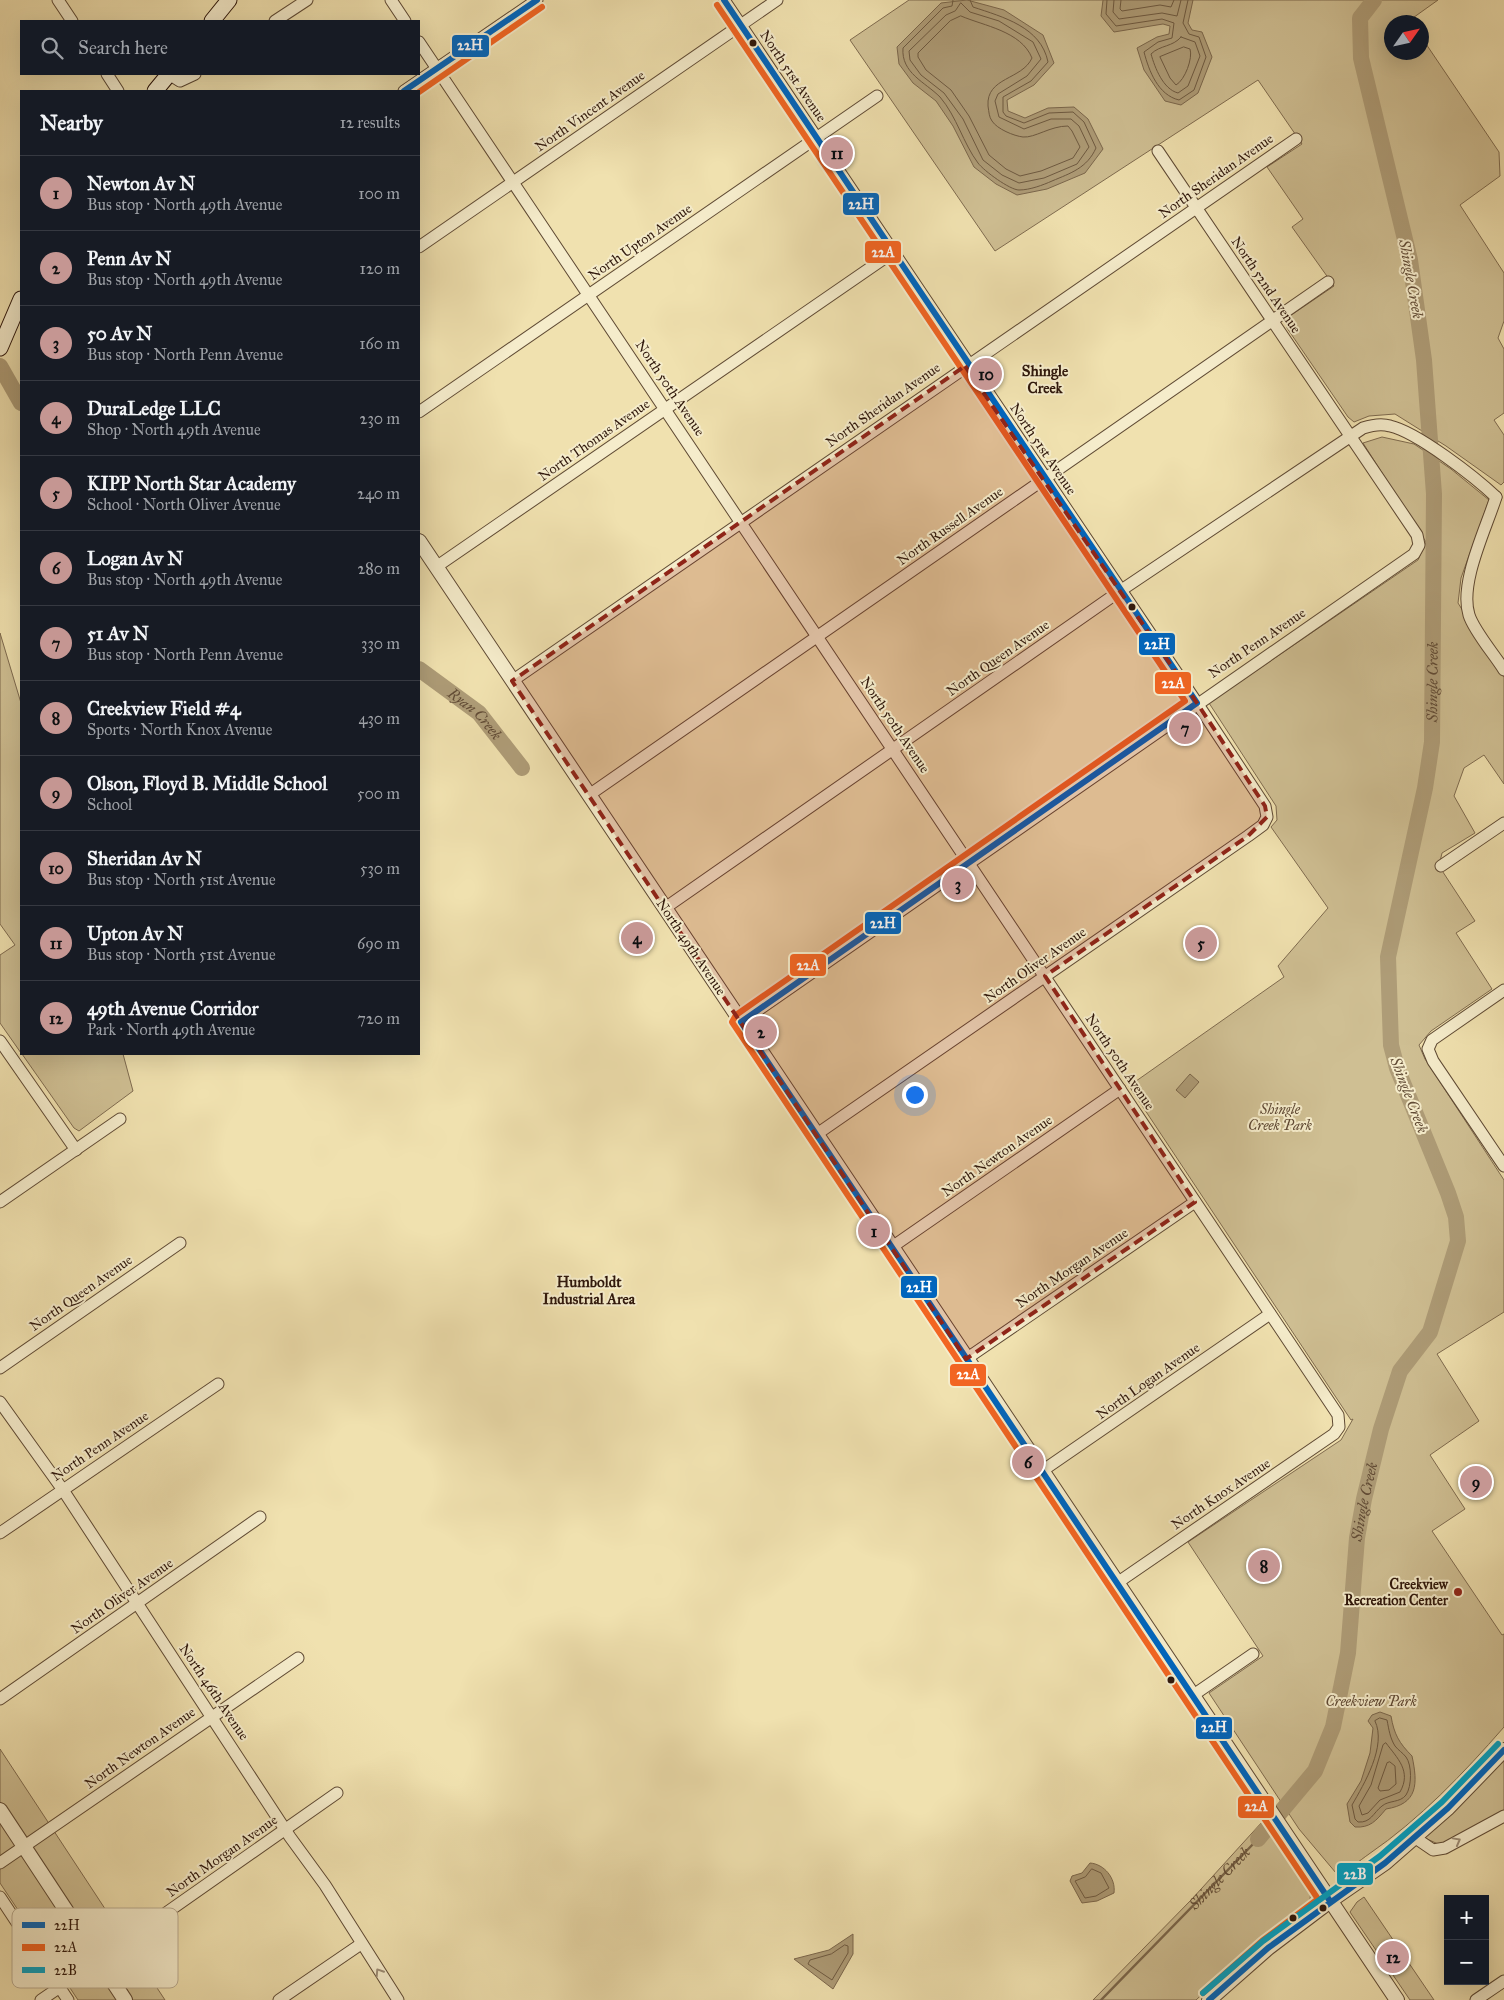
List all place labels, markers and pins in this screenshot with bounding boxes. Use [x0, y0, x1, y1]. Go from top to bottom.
unlabelled marker [748, 38, 758, 48]
pin: 11 [821, 134, 853, 172]
pin: 10 [970, 355, 1002, 393]
unlabelled marker [1127, 602, 1137, 612]
pin: 7 [1169, 709, 1201, 747]
pin: 3 [942, 865, 974, 903]
pin: 4 [621, 919, 653, 957]
pin: 5 [1185, 924, 1217, 962]
pin: 2 [745, 1013, 777, 1051]
pin: 1 [858, 1212, 890, 1250]
pin: 6 [1012, 1443, 1044, 1481]
pin: 9 [1460, 1463, 1492, 1501]
pin: 8 [1248, 1547, 1280, 1585]
place label: Creekview Recreation Center [1344, 1576, 1449, 1609]
marker: Creekview Recreation Center [1452, 1586, 1464, 1598]
unlabelled marker [1166, 1675, 1176, 1685]
unlabelled marker [1318, 1903, 1328, 1913]
unlabelled marker [1288, 1913, 1298, 1923]
pin: 12 [1377, 1938, 1409, 1976]

